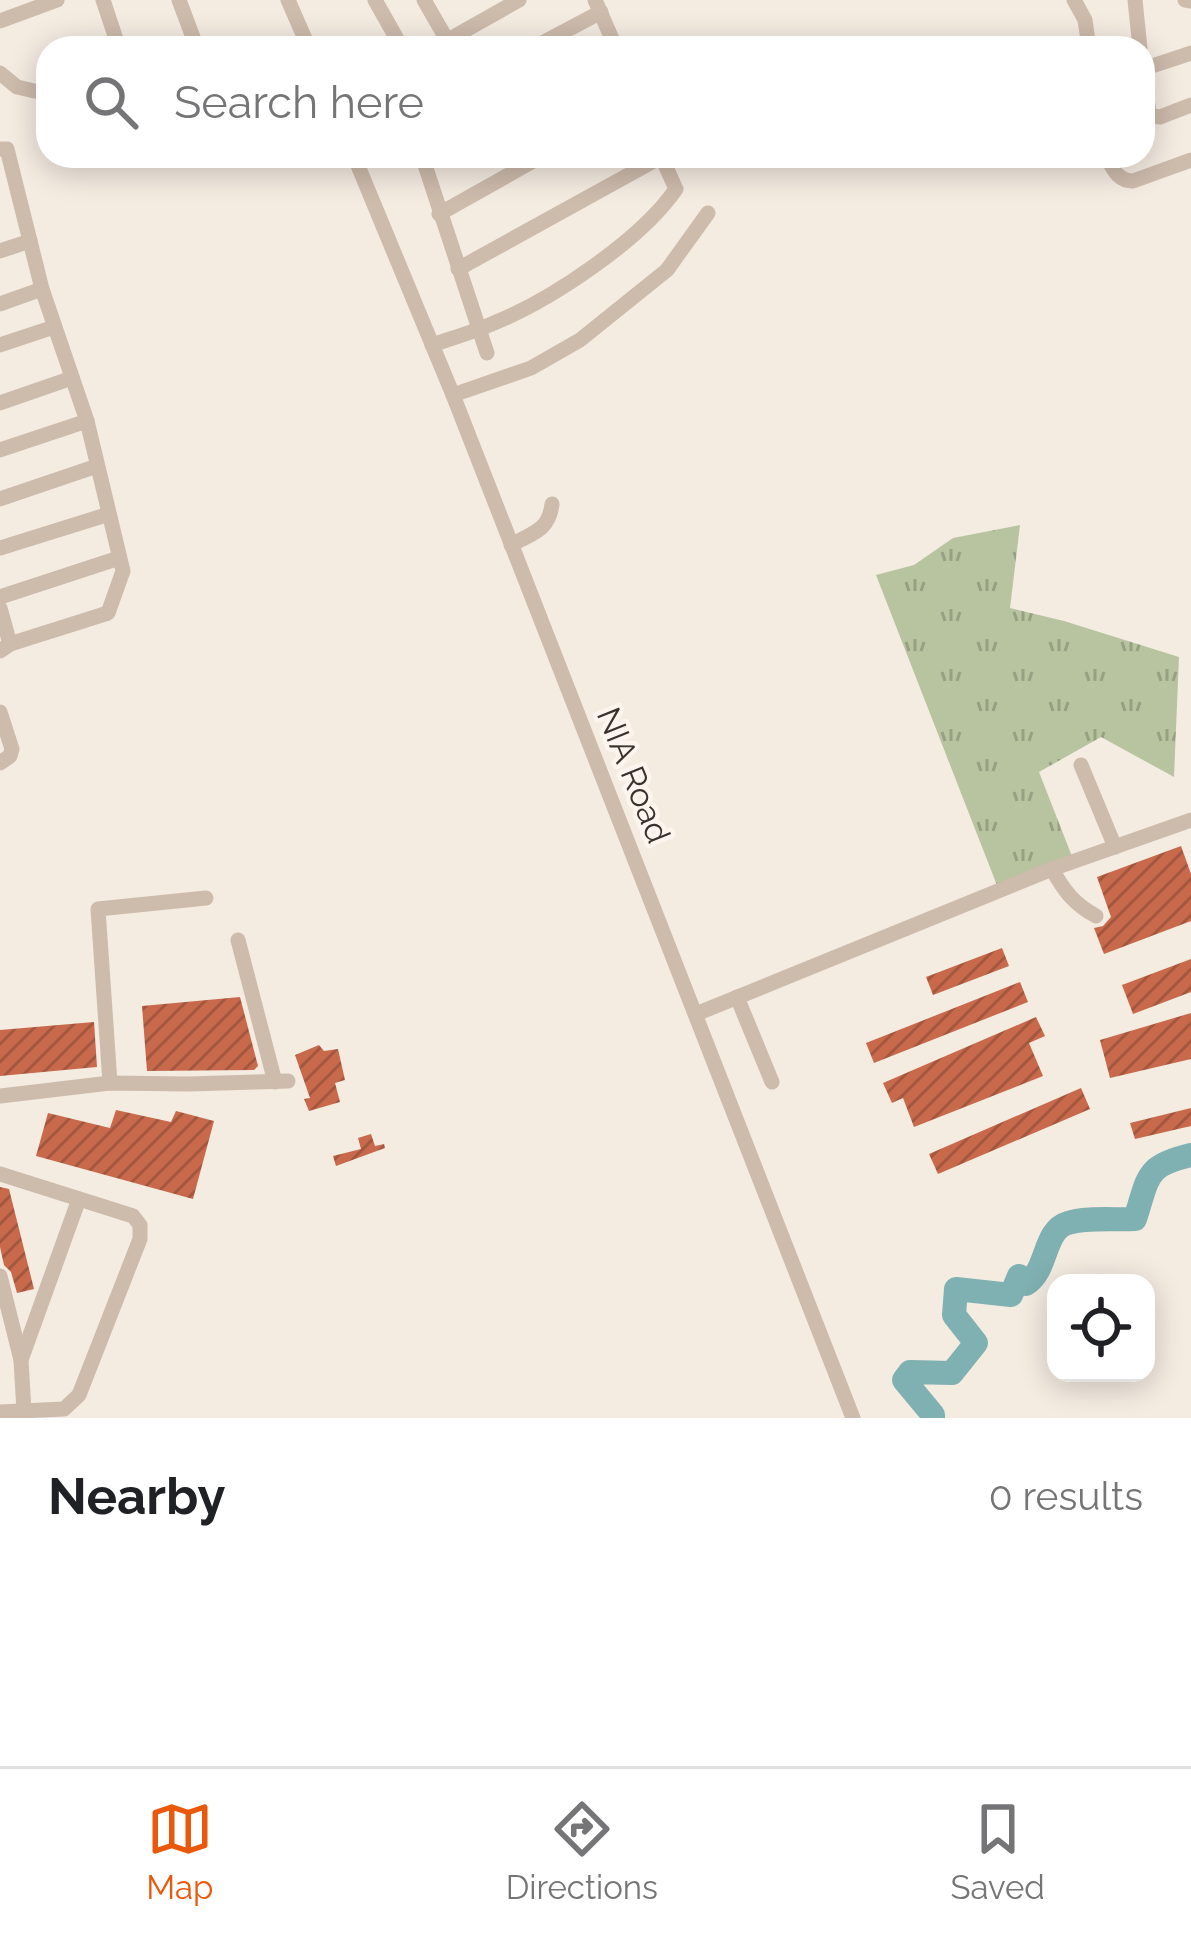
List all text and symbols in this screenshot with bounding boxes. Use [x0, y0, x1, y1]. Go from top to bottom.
search box [36, 36, 1155, 168]
icon: search [78, 69, 144, 135]
text: Search here [174, 76, 424, 129]
street label: NIA Road [589, 702, 678, 849]
map controls [1047, 1274, 1155, 1382]
button: locate [1047, 1274, 1155, 1382]
text: Nearby [48, 1466, 225, 1526]
text: 0 results [989, 1473, 1143, 1519]
tab: Map [146, 1796, 213, 1907]
tab: Directions [506, 1796, 658, 1907]
tab: Saved [950, 1796, 1045, 1907]

